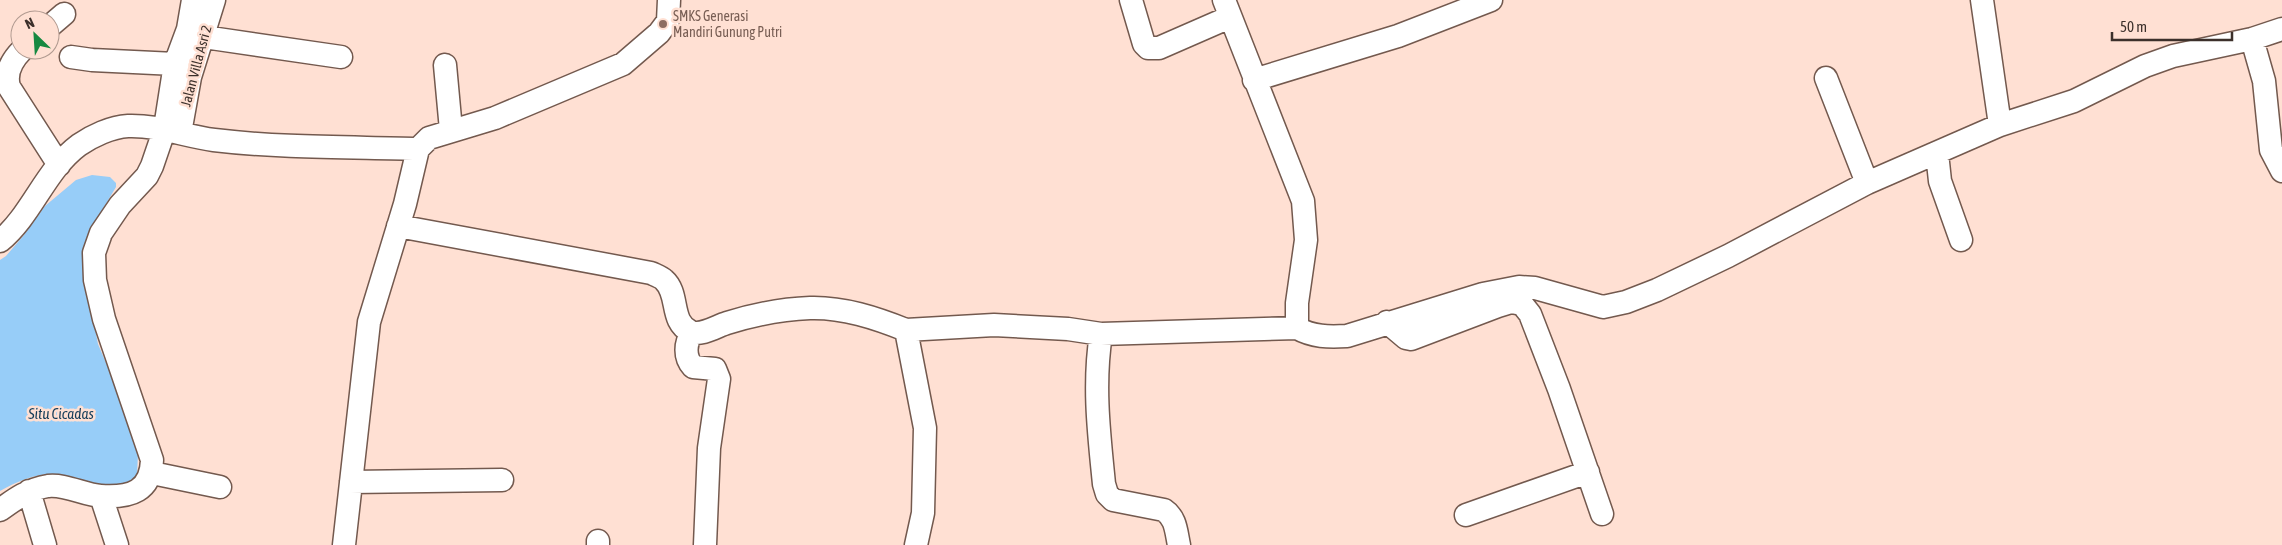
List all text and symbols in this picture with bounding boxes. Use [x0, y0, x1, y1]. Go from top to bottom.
place label: SMKS Generasi Mandiri Gunung Putri [673, 8, 782, 40]
north arrow [10, 10, 60, 60]
scale bar [2112, 10, 2232, 42]
text: N [22, 14, 37, 32]
marker: SMKS Generasi Mandiri Gunung Putri [657, 18, 669, 30]
text: 50 m [2120, 18, 2147, 35]
street label: Jalan Villa Asri 2 [177, 24, 215, 108]
water label: Situ Cicadas [27, 405, 94, 422]

